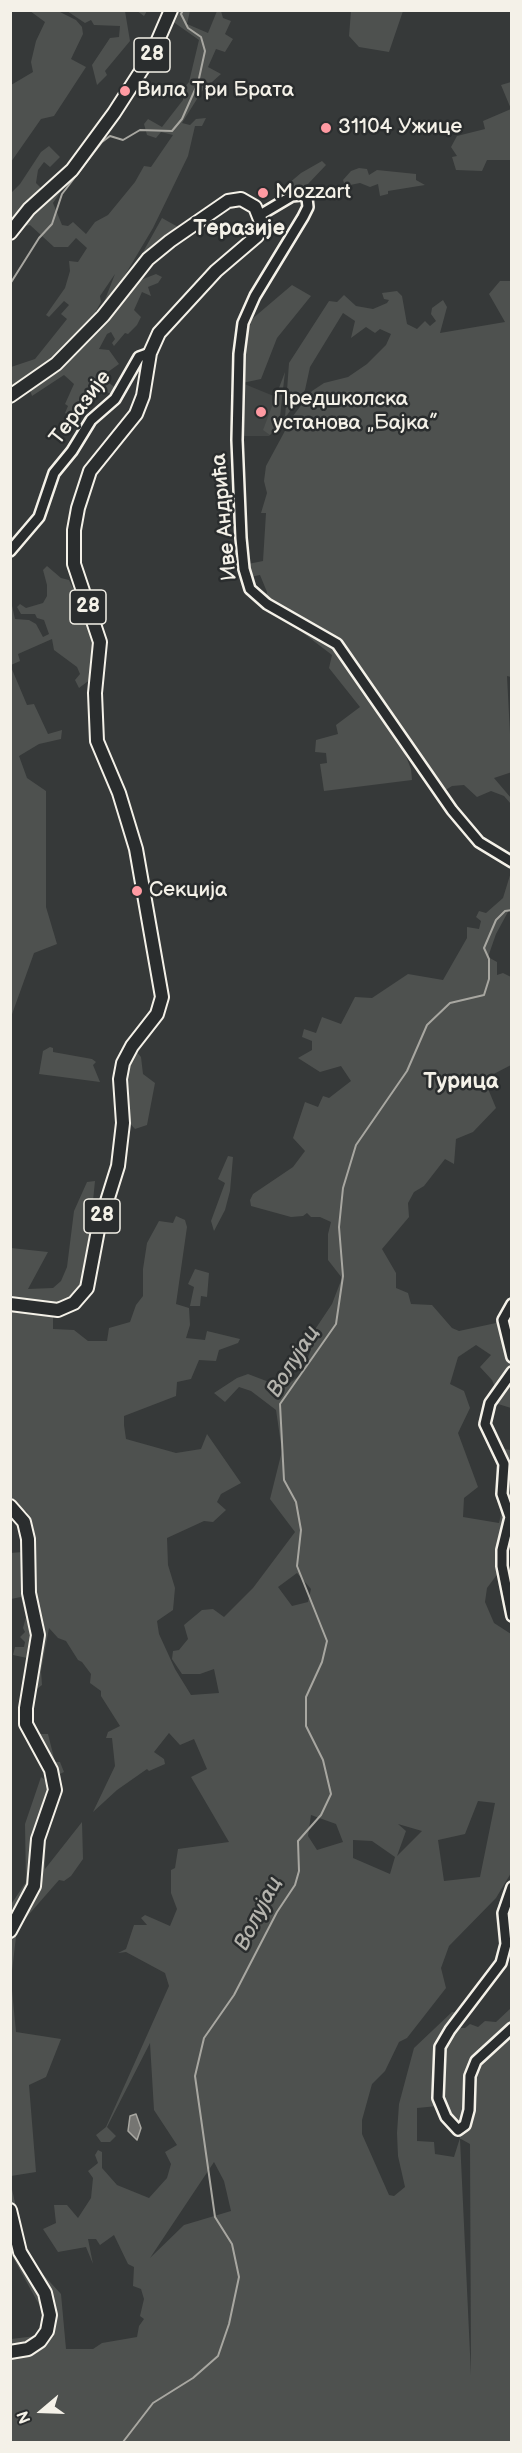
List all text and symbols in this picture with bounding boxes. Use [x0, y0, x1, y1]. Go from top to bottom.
road number: 28 [134, 38, 170, 72]
place label: Вила Три Брата [137, 78, 294, 104]
marker: Вила Три Брата [118, 84, 132, 98]
place label: 31104 Ужице [338, 115, 462, 141]
marker: 31104 Ужице [319, 121, 333, 135]
place label: Mozzart [275, 180, 351, 206]
marker: Mozzart [256, 186, 270, 200]
district label: Теразије [193, 216, 285, 242]
street label: Теразије [45, 366, 117, 450]
place label: Предшколска установа „Бајка” [273, 387, 438, 437]
marker: Предшколска установа „Бајка” [254, 405, 268, 419]
street label: Иве Андрића [207, 452, 243, 582]
road number: 28 [70, 590, 106, 624]
place label: Секција [149, 878, 227, 904]
marker: Секција [130, 884, 144, 898]
district label: Турица [423, 1069, 499, 1095]
road number: 28 [84, 1199, 120, 1233]
water label: Волујац [262, 1321, 326, 1403]
water label: Волујац [229, 1873, 289, 1955]
north arrow [12, 2381, 72, 2441]
text: N [14, 2408, 35, 2426]

